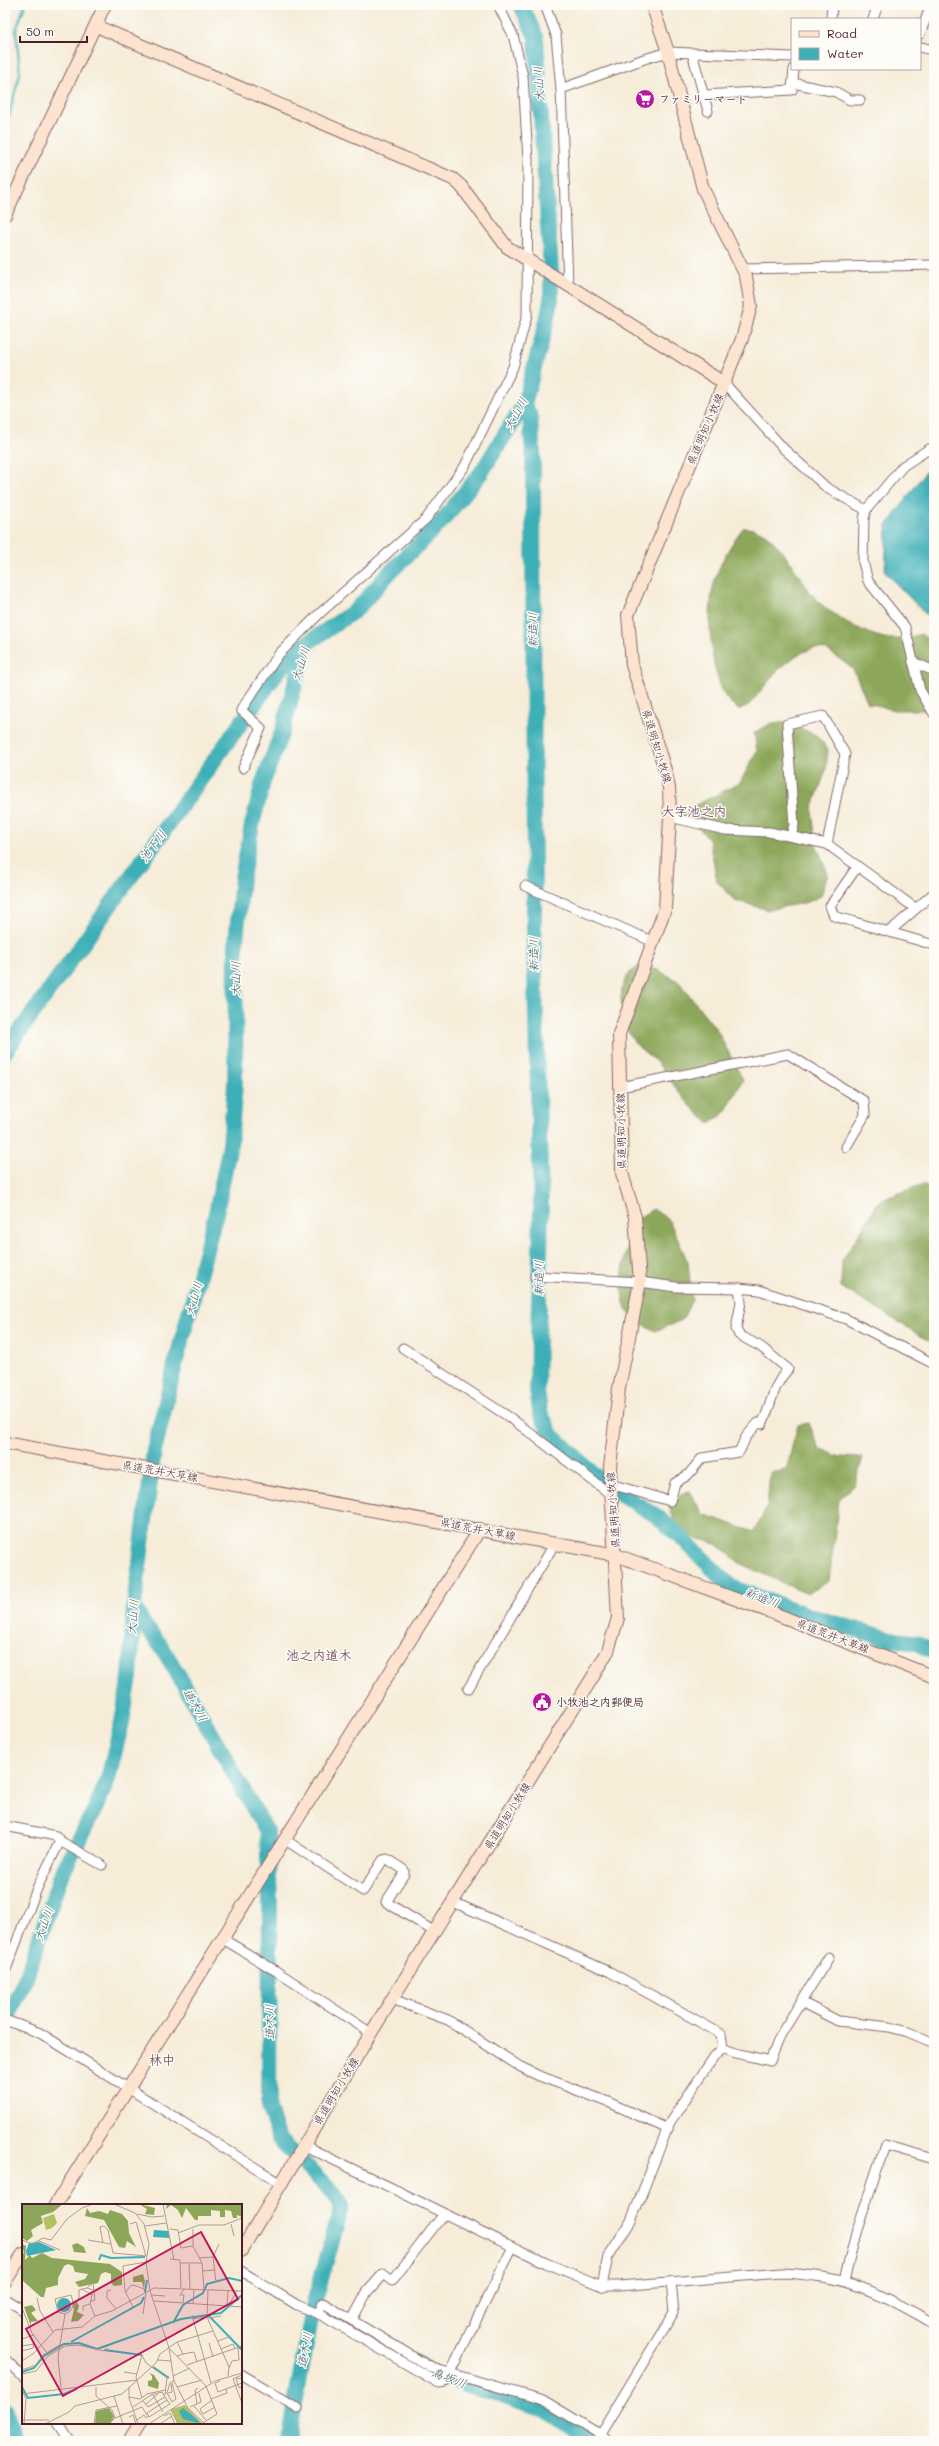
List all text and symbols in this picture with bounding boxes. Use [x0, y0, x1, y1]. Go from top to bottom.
scale bar [20, 18, 87, 44]
legend [791, 18, 921, 70]
text: 50 m [26, 23, 54, 39]
text: Road [827, 25, 857, 41]
text: Water [827, 45, 864, 61]
water label: 大山川 [529, 66, 547, 103]
supermarket icon: ファミリーマート [634, 88, 656, 110]
place label: ファミリーマート [659, 91, 747, 106]
street label: 県道明知小牧線 [683, 390, 726, 467]
water label: 大山川 [500, 394, 531, 433]
water label: 新造川 [524, 612, 540, 648]
water label: 大山川 [287, 644, 313, 683]
street label: 県道明知小牧線 [639, 707, 676, 785]
district label: 大字池之内 [661, 802, 727, 819]
water label: 池下川 [135, 826, 169, 865]
water label: 新造川 [525, 936, 541, 972]
water label: 大山川 [227, 961, 243, 997]
street label: 県道明知小牧線 [612, 1092, 629, 1170]
water label: 新造川 [530, 1260, 546, 1296]
water label: 大山川 [181, 1279, 205, 1318]
street label: 県道荒井大草線 [121, 1456, 199, 1485]
street label: 県道明知小牧線 [602, 1471, 623, 1549]
street label: 県道荒井大草線 [439, 1514, 517, 1543]
water label: 新造川 [743, 1583, 782, 1611]
water label: 大山川 [123, 1598, 141, 1635]
street label: 県道荒井大草線 [795, 1615, 872, 1656]
district label: 池之内道木 [286, 1646, 352, 1663]
water label: 道木川 [180, 1685, 212, 1724]
public building icon: 小牧池之内郵便局 [531, 1691, 553, 1713]
place label: 小牧池之内郵便局 [556, 1694, 644, 1709]
street label: 県道明知小牧線 [480, 1779, 533, 1852]
water label: 大山川 [30, 1904, 56, 1943]
water label: 道木川 [261, 2004, 277, 2040]
district label: 林中 [149, 2051, 175, 2068]
street label: 県道明知小牧線 [309, 2054, 362, 2128]
inset map [22, 2204, 242, 2424]
water label: 道木川 [293, 2331, 315, 2369]
water label: 鳥坂川 [430, 2363, 469, 2391]

